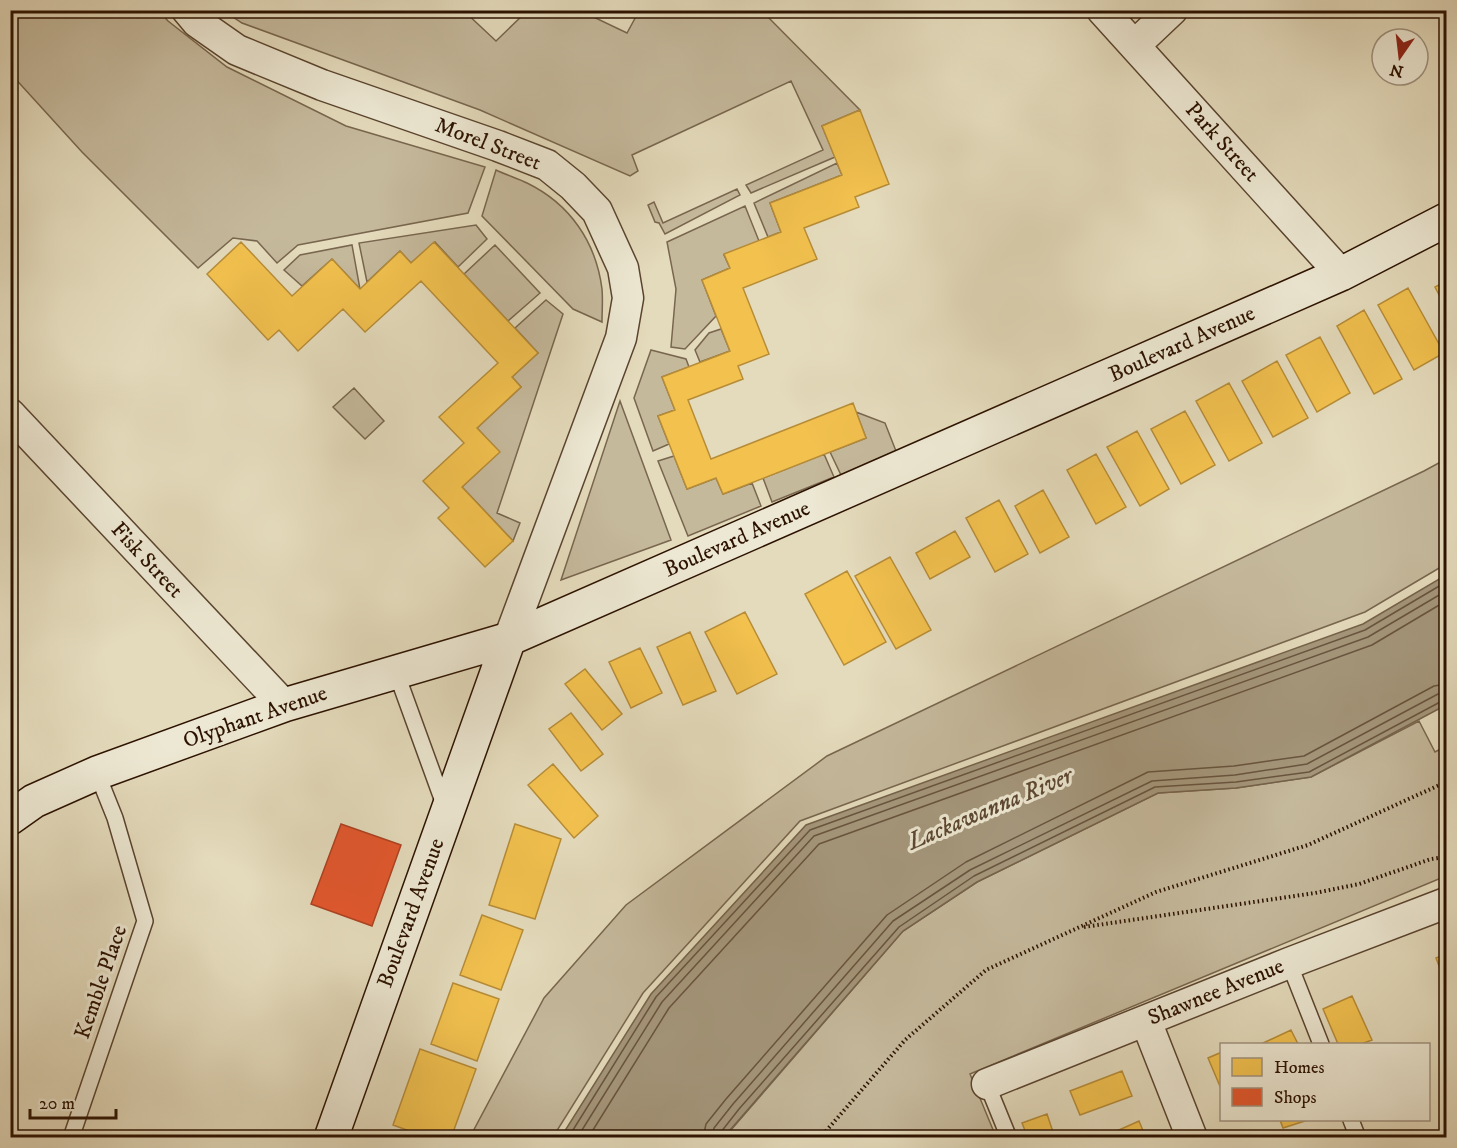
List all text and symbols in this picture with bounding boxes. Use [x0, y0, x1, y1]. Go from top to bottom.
north arrow [1370, 27, 1430, 87]
text: N [1388, 59, 1405, 82]
street label: Park Street [1179, 97, 1265, 187]
street label: Morel Street [431, 111, 545, 177]
street label: Boulevard Avenue [1105, 300, 1259, 388]
street label: Boulevard Avenue [660, 495, 814, 583]
street label: Fisk Street [105, 516, 189, 604]
street label: Olyphant Avenue [179, 680, 331, 754]
water label: Lackawanna River [901, 760, 1079, 858]
street label: Boulevard Avenue [371, 835, 451, 991]
street label: Kemble Place [69, 922, 133, 1042]
street label: Shawnee Avenue [1144, 952, 1288, 1032]
legend [1220, 1043, 1430, 1121]
text: Homes [1274, 1057, 1325, 1079]
scale bar [30, 1082, 116, 1120]
text: Shops [1274, 1087, 1317, 1109]
text: 20 m [39, 1093, 75, 1115]

